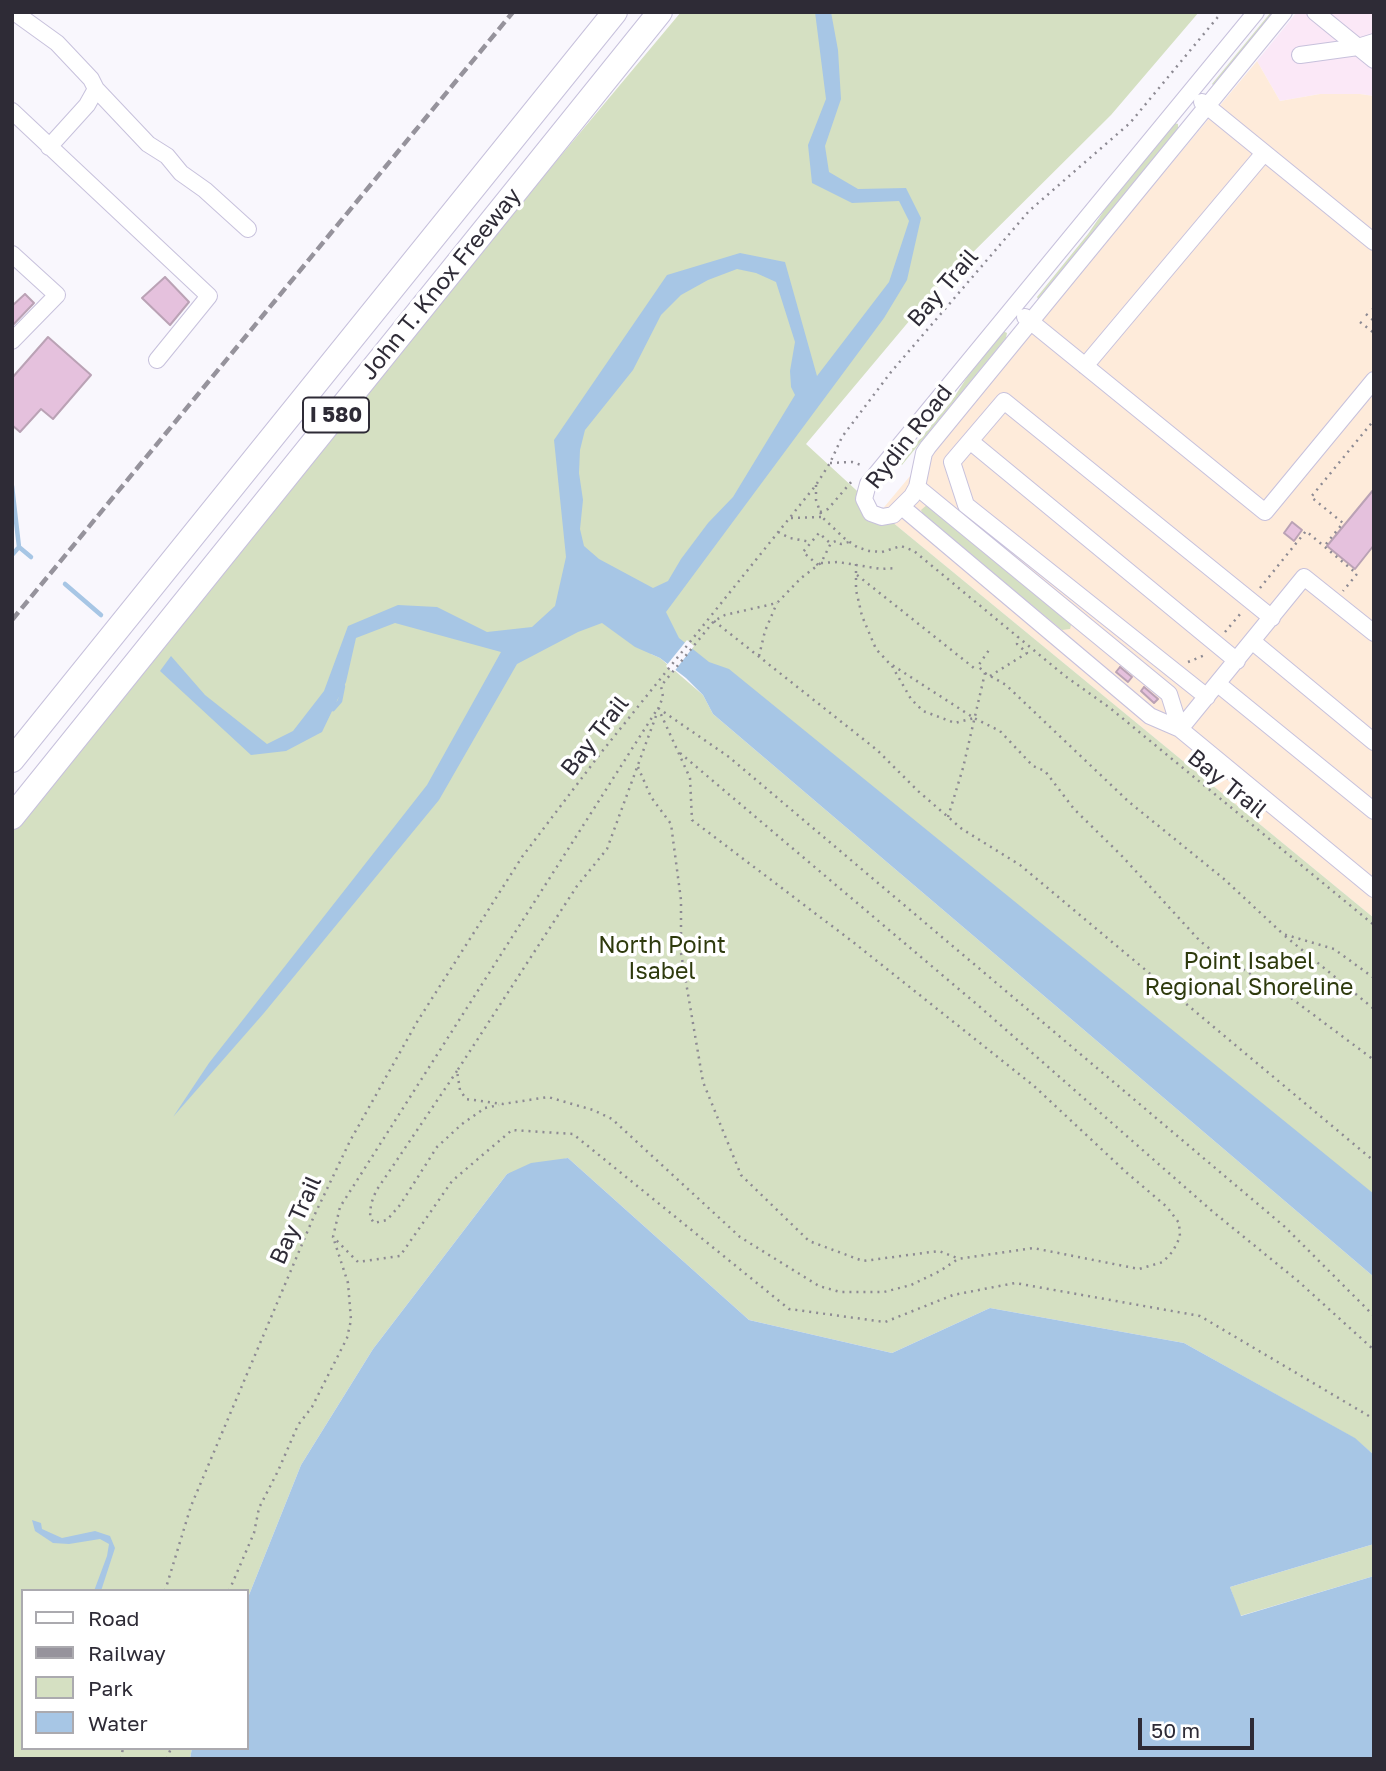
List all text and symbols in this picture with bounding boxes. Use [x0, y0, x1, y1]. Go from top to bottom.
street label: John T. Knox Freeway [355, 182, 527, 386]
street label: Bay Trail [902, 243, 984, 333]
street label: Rydin Road [860, 379, 958, 495]
road number: I 580 [303, 398, 369, 432]
street label: Bay Trail [555, 690, 635, 782]
street label: Bay Trail [1182, 744, 1272, 824]
park label: North Point Isabel [598, 932, 726, 986]
park label: Point Isabel Regional Shoreline [1145, 948, 1353, 1002]
street label: Bay Trail [264, 1171, 328, 1269]
legend [21, 1589, 248, 1750]
text: Road [88, 1605, 139, 1631]
text: Railway [88, 1640, 166, 1666]
text: Park [88, 1675, 133, 1701]
scale bar [1141, 1704, 1256, 1748]
text: Water [88, 1710, 148, 1736]
text: 50 m [1151, 1717, 1200, 1743]

